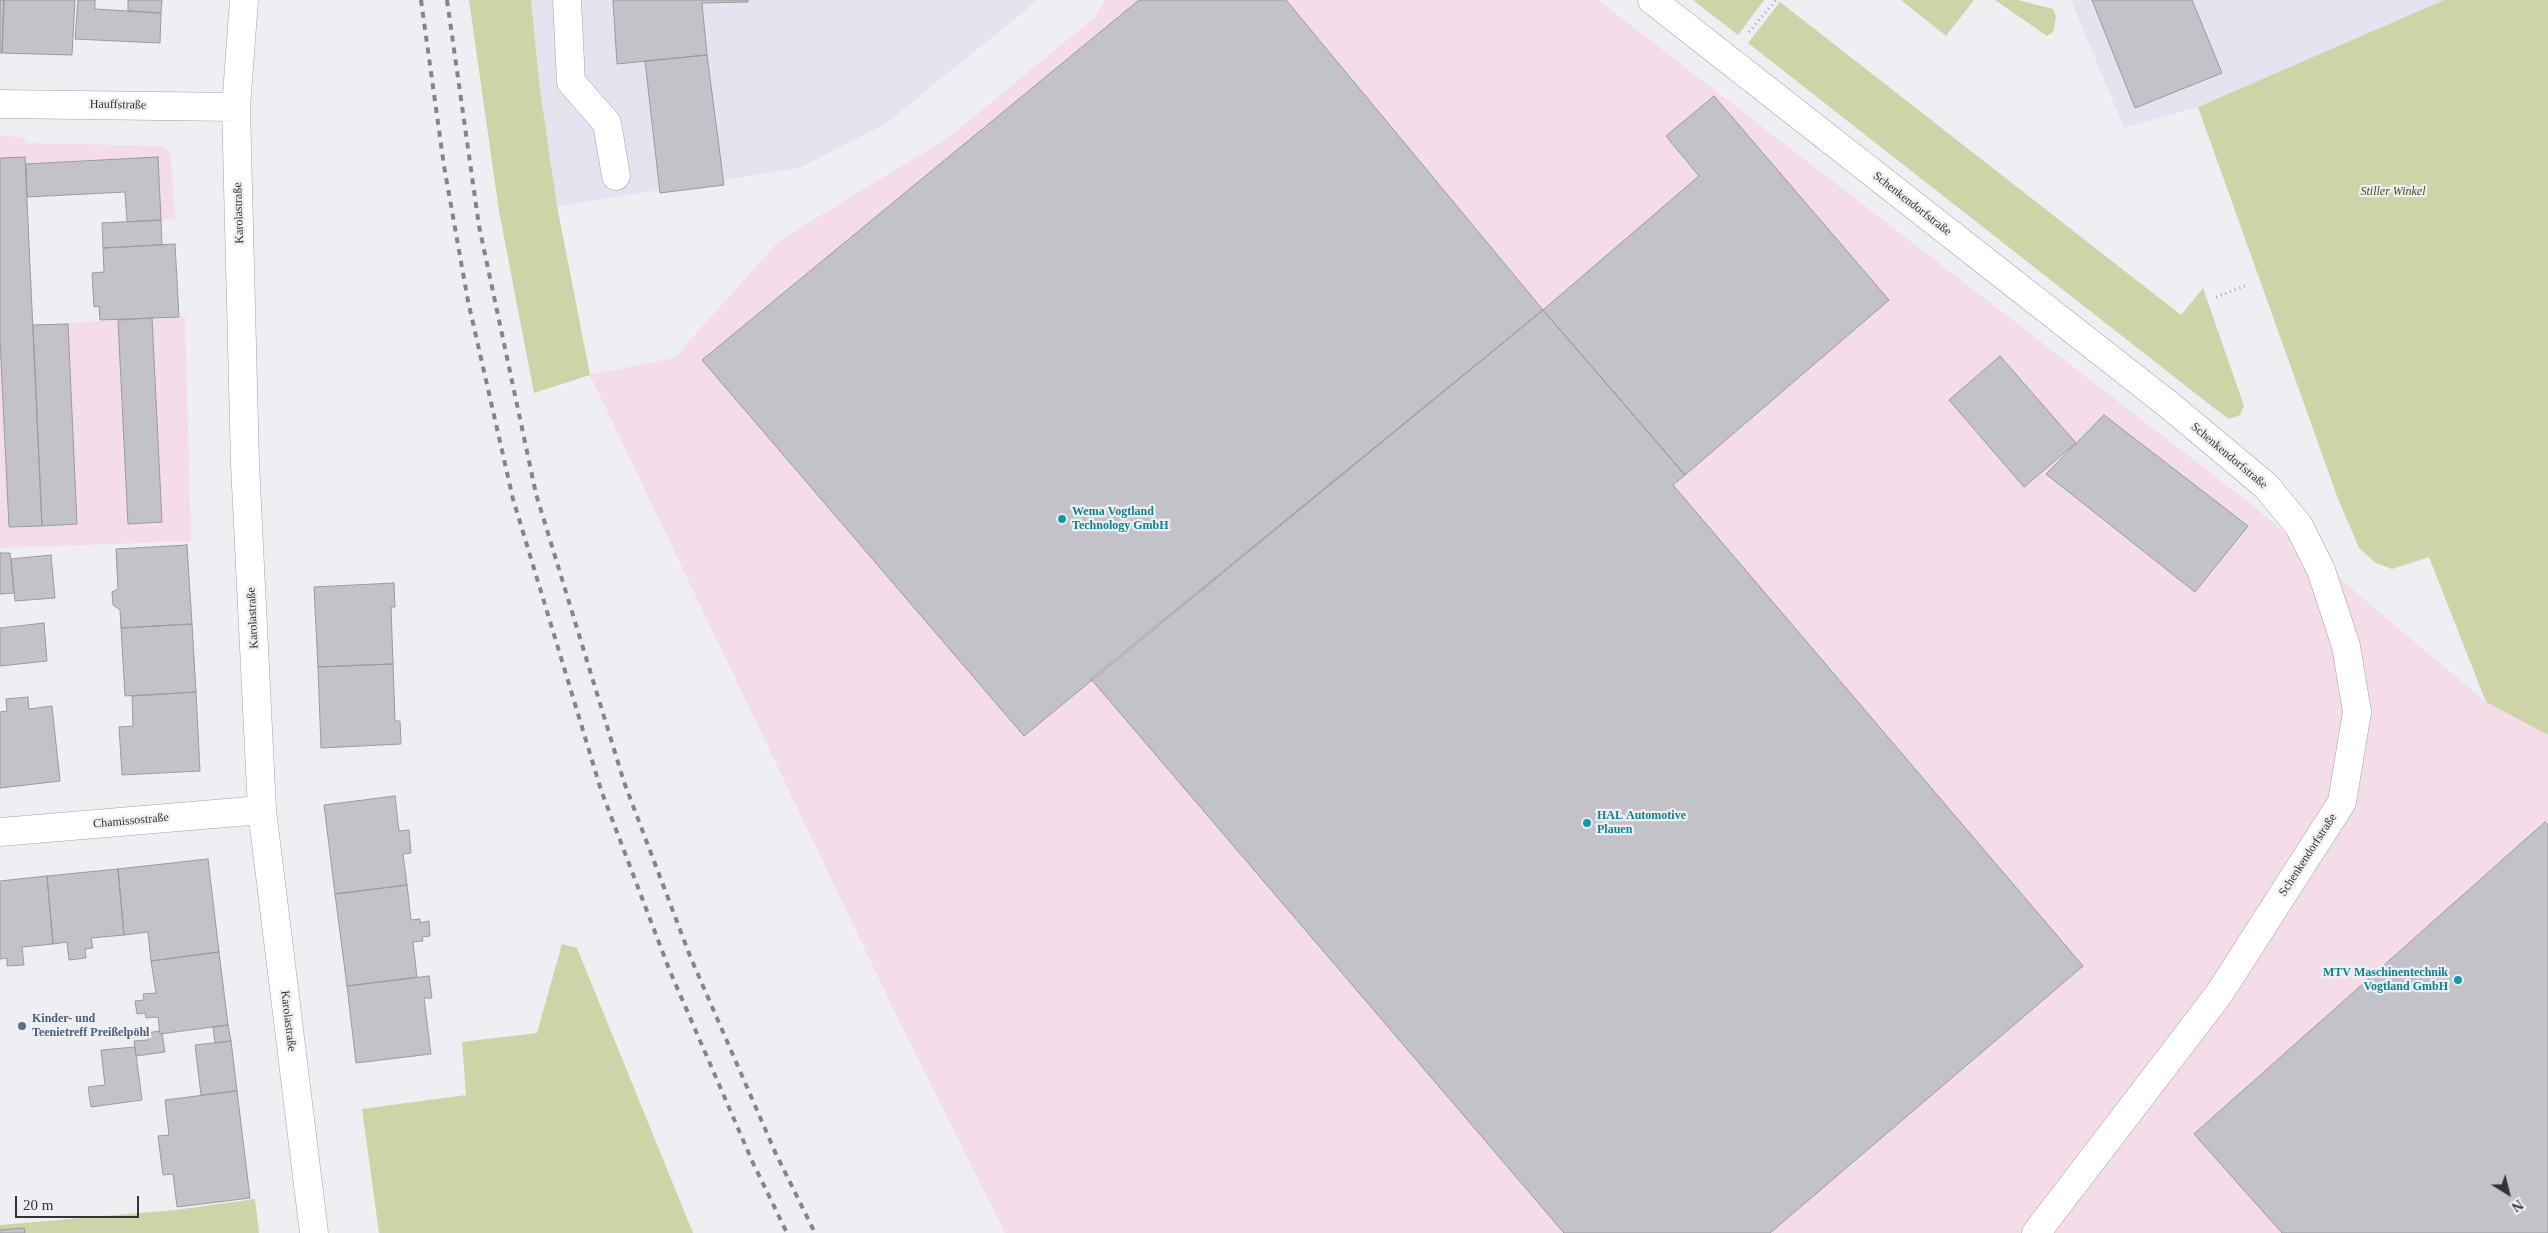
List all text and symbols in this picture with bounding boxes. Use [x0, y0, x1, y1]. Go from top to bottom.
street label: Hauffstraße [90, 97, 146, 113]
street label: Schenkendorfstraße [1870, 169, 1954, 239]
street label: Karolastraße [231, 182, 247, 244]
park label: Stiller Winkel [2361, 185, 2425, 199]
street label: Schenkendorfstraße [2188, 420, 2270, 492]
place label: Wema Vogtland Technology GmbH [1072, 505, 1169, 533]
marker: Wema Vogtland Technology GmbH [1056, 513, 1068, 525]
street label: Karolastraße [244, 587, 262, 649]
place label: HAL Automotive Plauen [1597, 809, 1686, 837]
street label: Chamissostraße [93, 811, 169, 831]
street label: Schenkendorfstraße [2276, 811, 2340, 899]
marker: HAL Automotive Plauen [1581, 817, 1593, 829]
place label: MTV Maschinentechnik Vogtland GmbH [2323, 966, 2448, 994]
marker: MTV Maschinentechnik Vogtland GmbH [2452, 974, 2464, 986]
street label: Karolastraße [277, 990, 299, 1052]
place label: Kinder- und Teenietreff Preißelpöhl [32, 1012, 149, 1040]
marker: Kinder- und Teenietreff Preißelpöhl [16, 1020, 28, 1032]
north arrow [2483, 1168, 2533, 1218]
scale bar [18, 1186, 141, 1218]
text: N [2509, 1196, 2526, 1215]
text: 20 m [23, 1197, 53, 1213]

